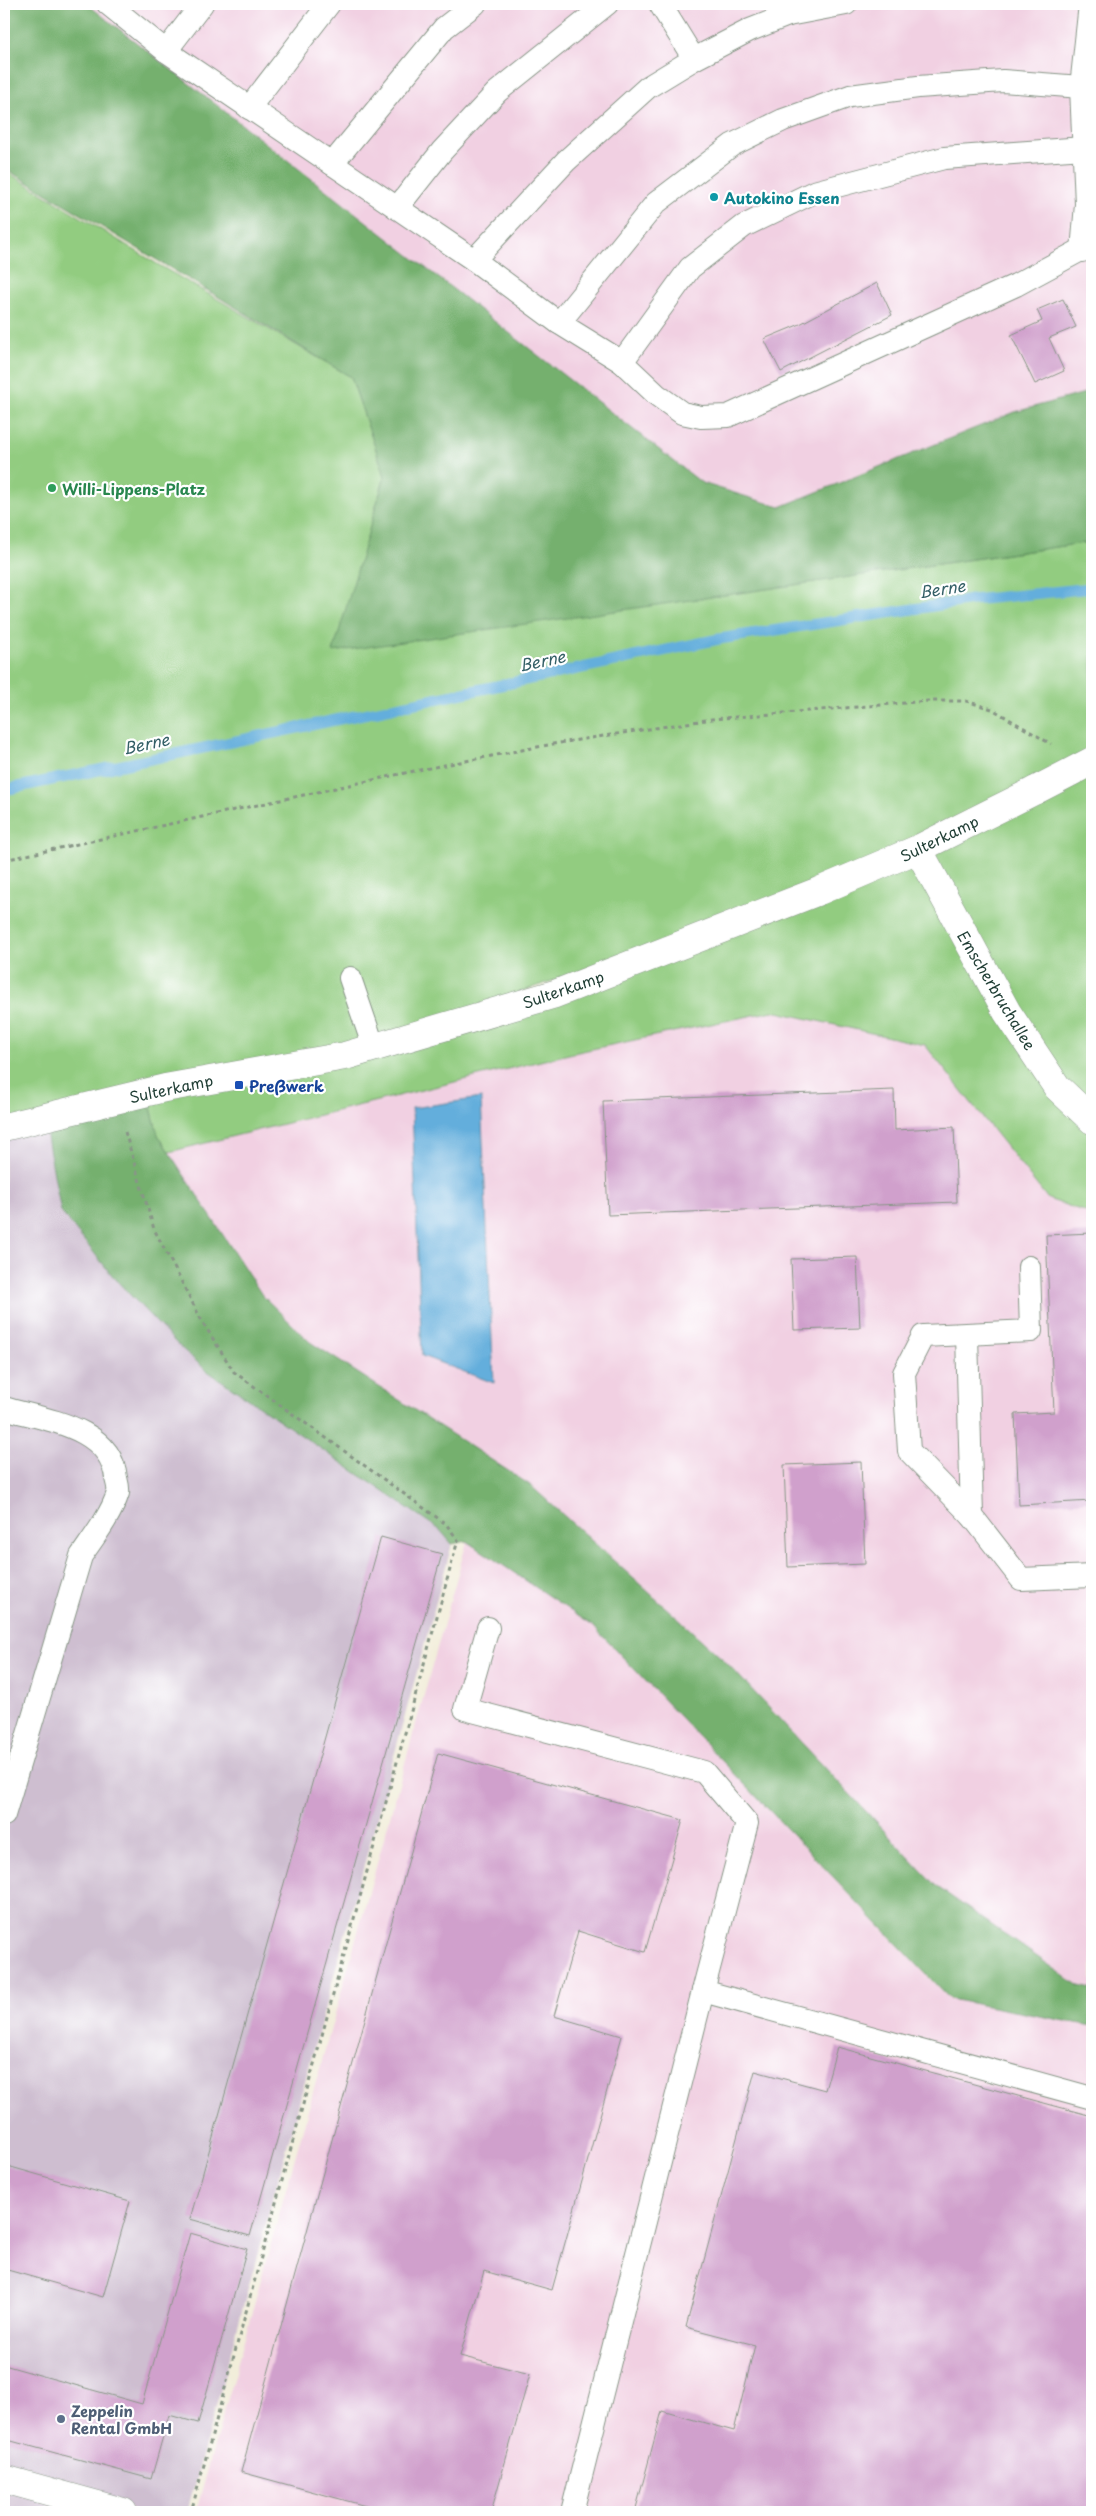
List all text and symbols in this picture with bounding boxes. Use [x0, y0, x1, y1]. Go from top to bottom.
place label: Autokino Essen [724, 186, 839, 209]
marker: Autokino Essen [708, 191, 720, 203]
place label: Willi-Lippens-Platz [62, 477, 205, 500]
marker: Willi-Lippens-Platz [46, 482, 58, 494]
water label: Berne [917, 572, 968, 604]
water label: Berne [517, 643, 568, 677]
water label: Berne [121, 726, 172, 760]
street label: Sulterkamp [896, 809, 982, 867]
street label: Emscherbruchallee [952, 926, 1042, 1054]
street label: Sulterkamp [519, 964, 607, 1014]
street label: Sulterkamp [127, 1068, 215, 1108]
place label: Preßwerk [249, 1074, 324, 1097]
marker: Preßwerk [233, 1079, 245, 1091]
place label: Zeppelin Rental GmbH [71, 2399, 172, 2439]
marker: Zeppelin Rental GmbH [55, 2413, 67, 2425]

